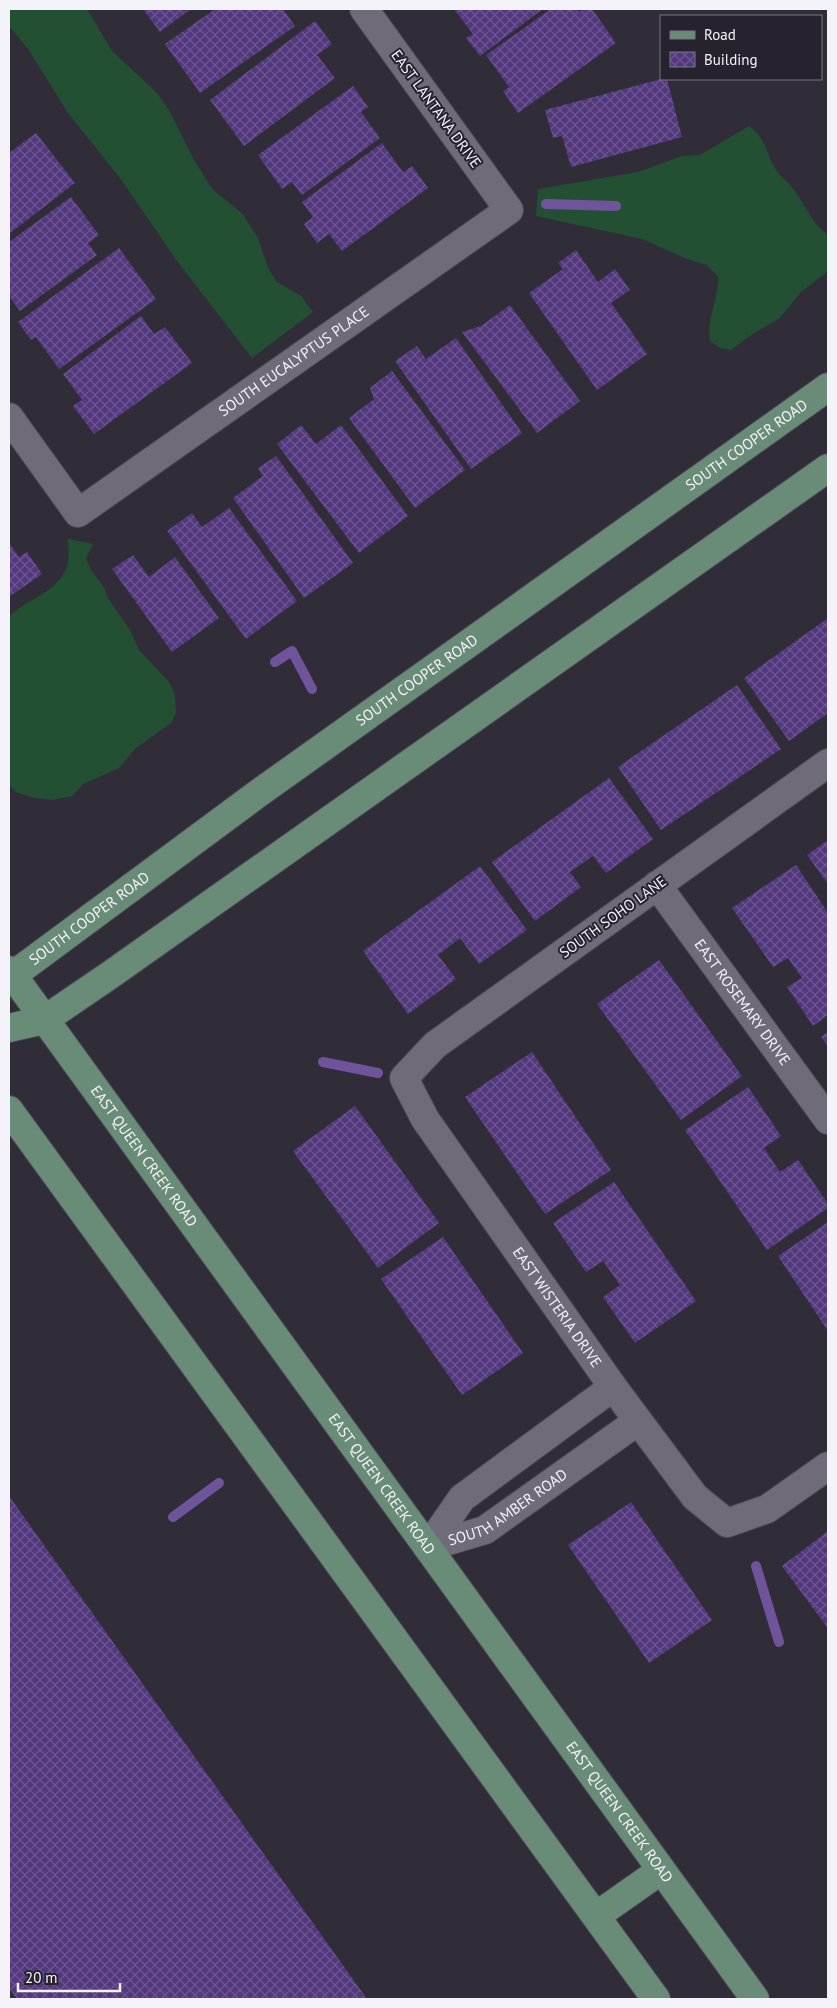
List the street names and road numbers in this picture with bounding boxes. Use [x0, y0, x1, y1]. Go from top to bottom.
street label: EAST LANTANA DRIVE [387, 46, 486, 171]
street label: SOUTH EUCALYPTUS PLACE [215, 302, 372, 420]
street label: SOUTH COOPER ROAD [682, 395, 811, 495]
street label: SOUTH COOPER ROAD [352, 630, 481, 730]
street label: SOUTH COOPER ROAD [25, 867, 153, 969]
street label: SOUTH SOHO LANE [555, 871, 670, 962]
street label: EAST ROSEMARY DRIVE [690, 935, 795, 1069]
street label: EAST QUEEN CREEK ROAD [87, 1082, 202, 1230]
street label: EAST WISTERIA DRIVE [509, 1243, 606, 1371]
street label: EAST QUEEN CREEK ROAD [325, 1409, 440, 1558]
street label: SOUTH AMBER ROAD [446, 1464, 571, 1549]
street label: EAST QUEEN CREEK ROAD [562, 1737, 677, 1886]

